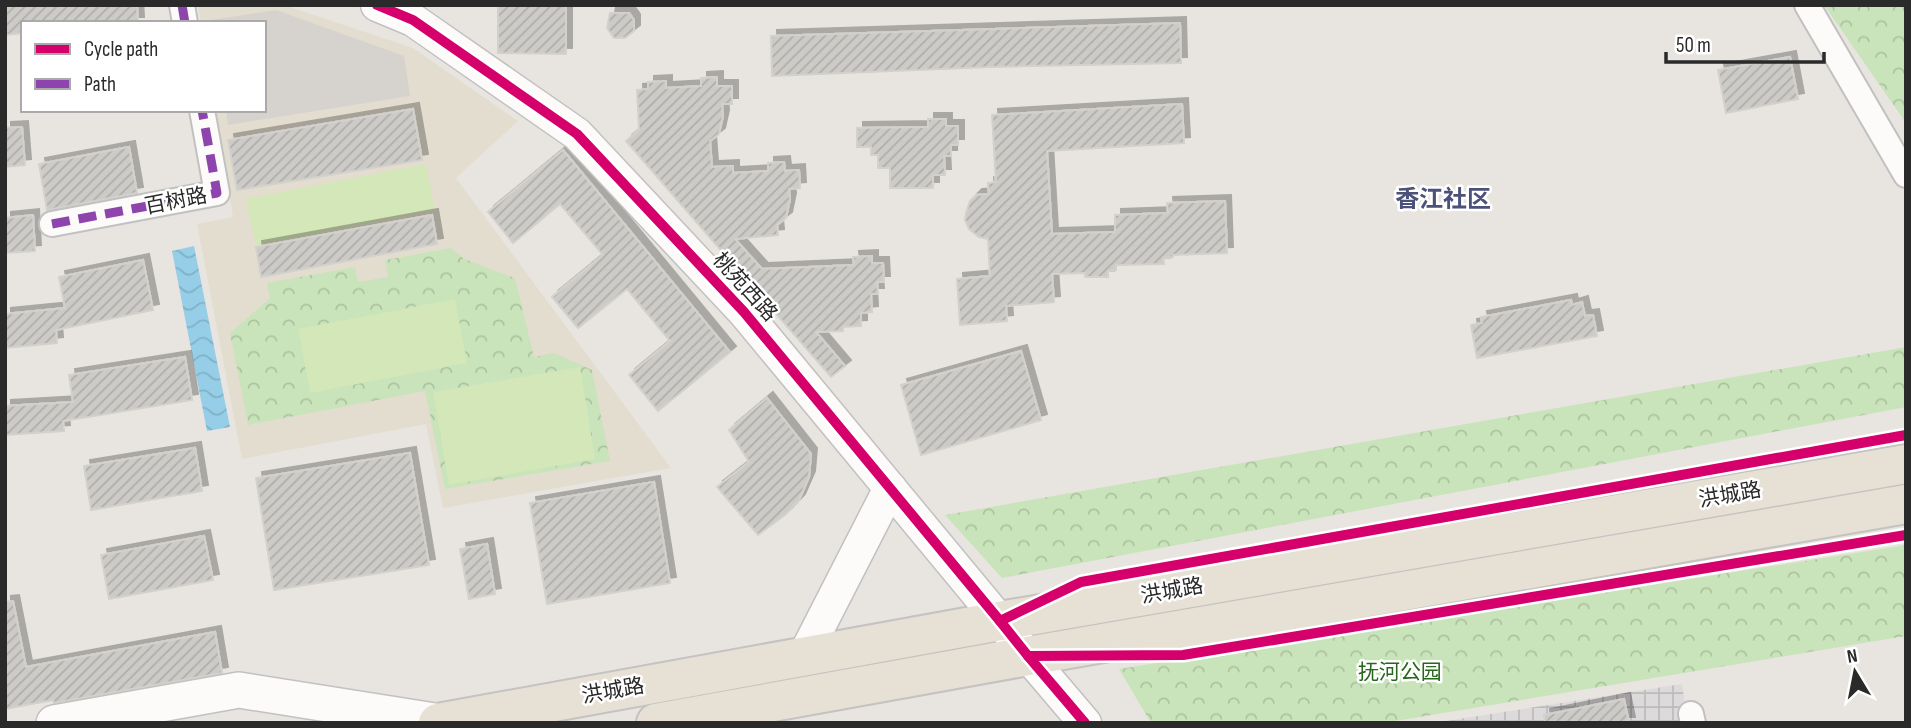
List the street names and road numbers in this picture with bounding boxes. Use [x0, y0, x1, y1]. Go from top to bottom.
street label: 百树路 [143, 183, 209, 219]
street label: 桃苑西路 [708, 247, 782, 327]
street label: 洪城路 [1697, 477, 1763, 513]
street label: 洪城路 [1139, 573, 1205, 609]
street label: 洪城路 [580, 673, 646, 709]

